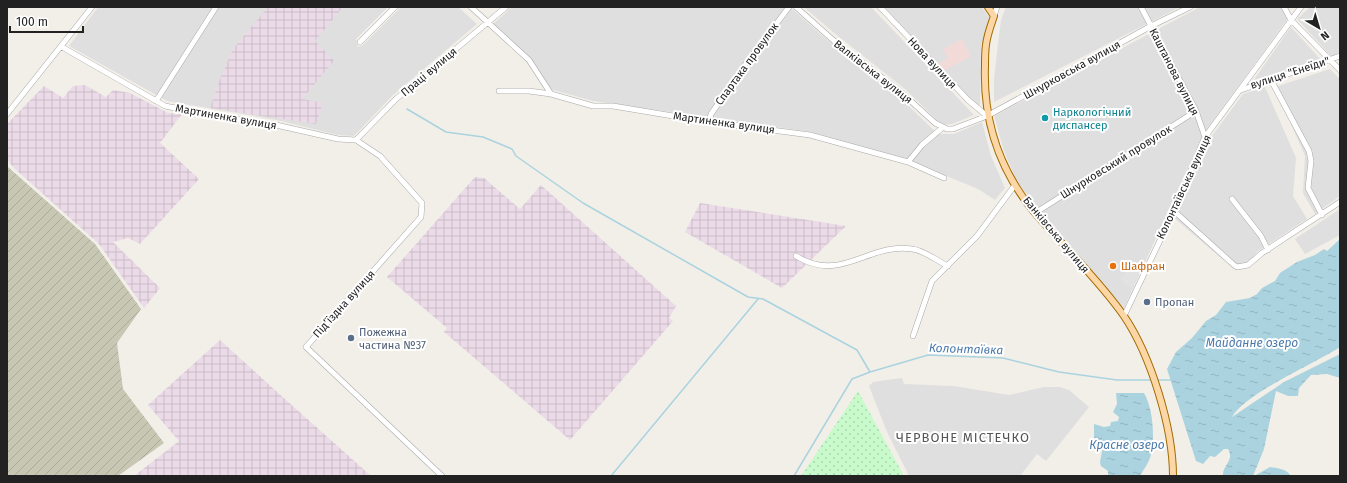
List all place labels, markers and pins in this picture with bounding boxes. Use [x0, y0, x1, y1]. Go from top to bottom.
place label: Наркологічний диспансер [1053, 106, 1131, 132]
marker: Наркологічний диспансер [1040, 113, 1050, 123]
place label: Шафран [1121, 260, 1165, 273]
marker: Шафран [1108, 261, 1118, 271]
place label: Пропан [1155, 296, 1194, 309]
marker: Пропан [1142, 297, 1152, 307]
place label: Пожежна частина №37 [359, 326, 426, 352]
marker: Пожежна частина №37 [346, 333, 356, 343]

